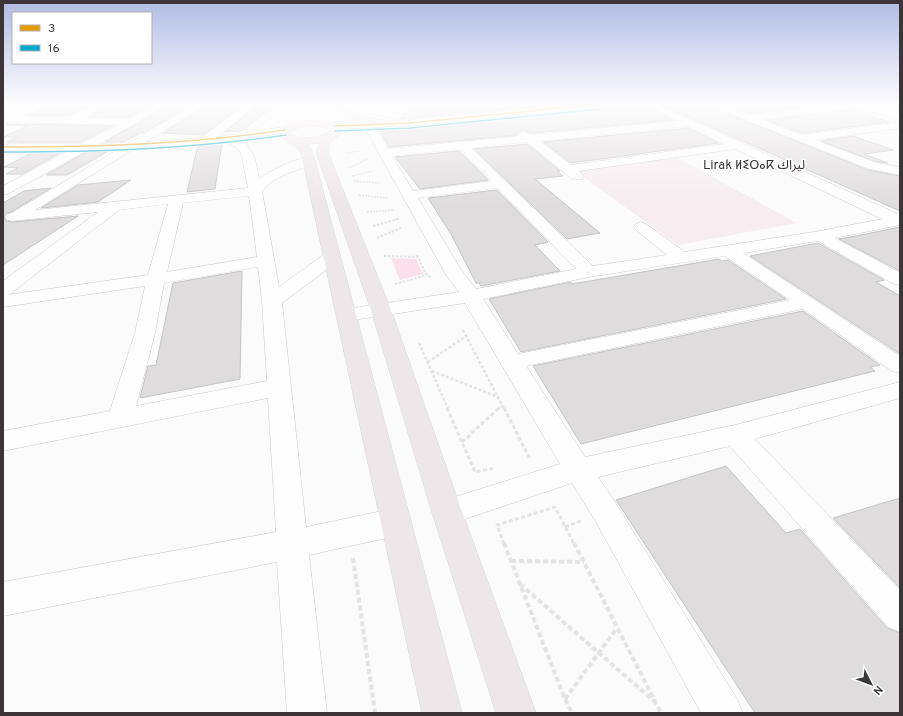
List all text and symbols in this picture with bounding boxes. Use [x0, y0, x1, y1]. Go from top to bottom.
legend [12, 12, 152, 64]
text: 3 [48, 21, 55, 37]
text: 16 [48, 41, 60, 57]
district label: Lirak ⵍⵉⵔⴰⴽ ليراك [703, 158, 805, 174]
north arrow [851, 664, 891, 704]
text: N [870, 682, 886, 698]

